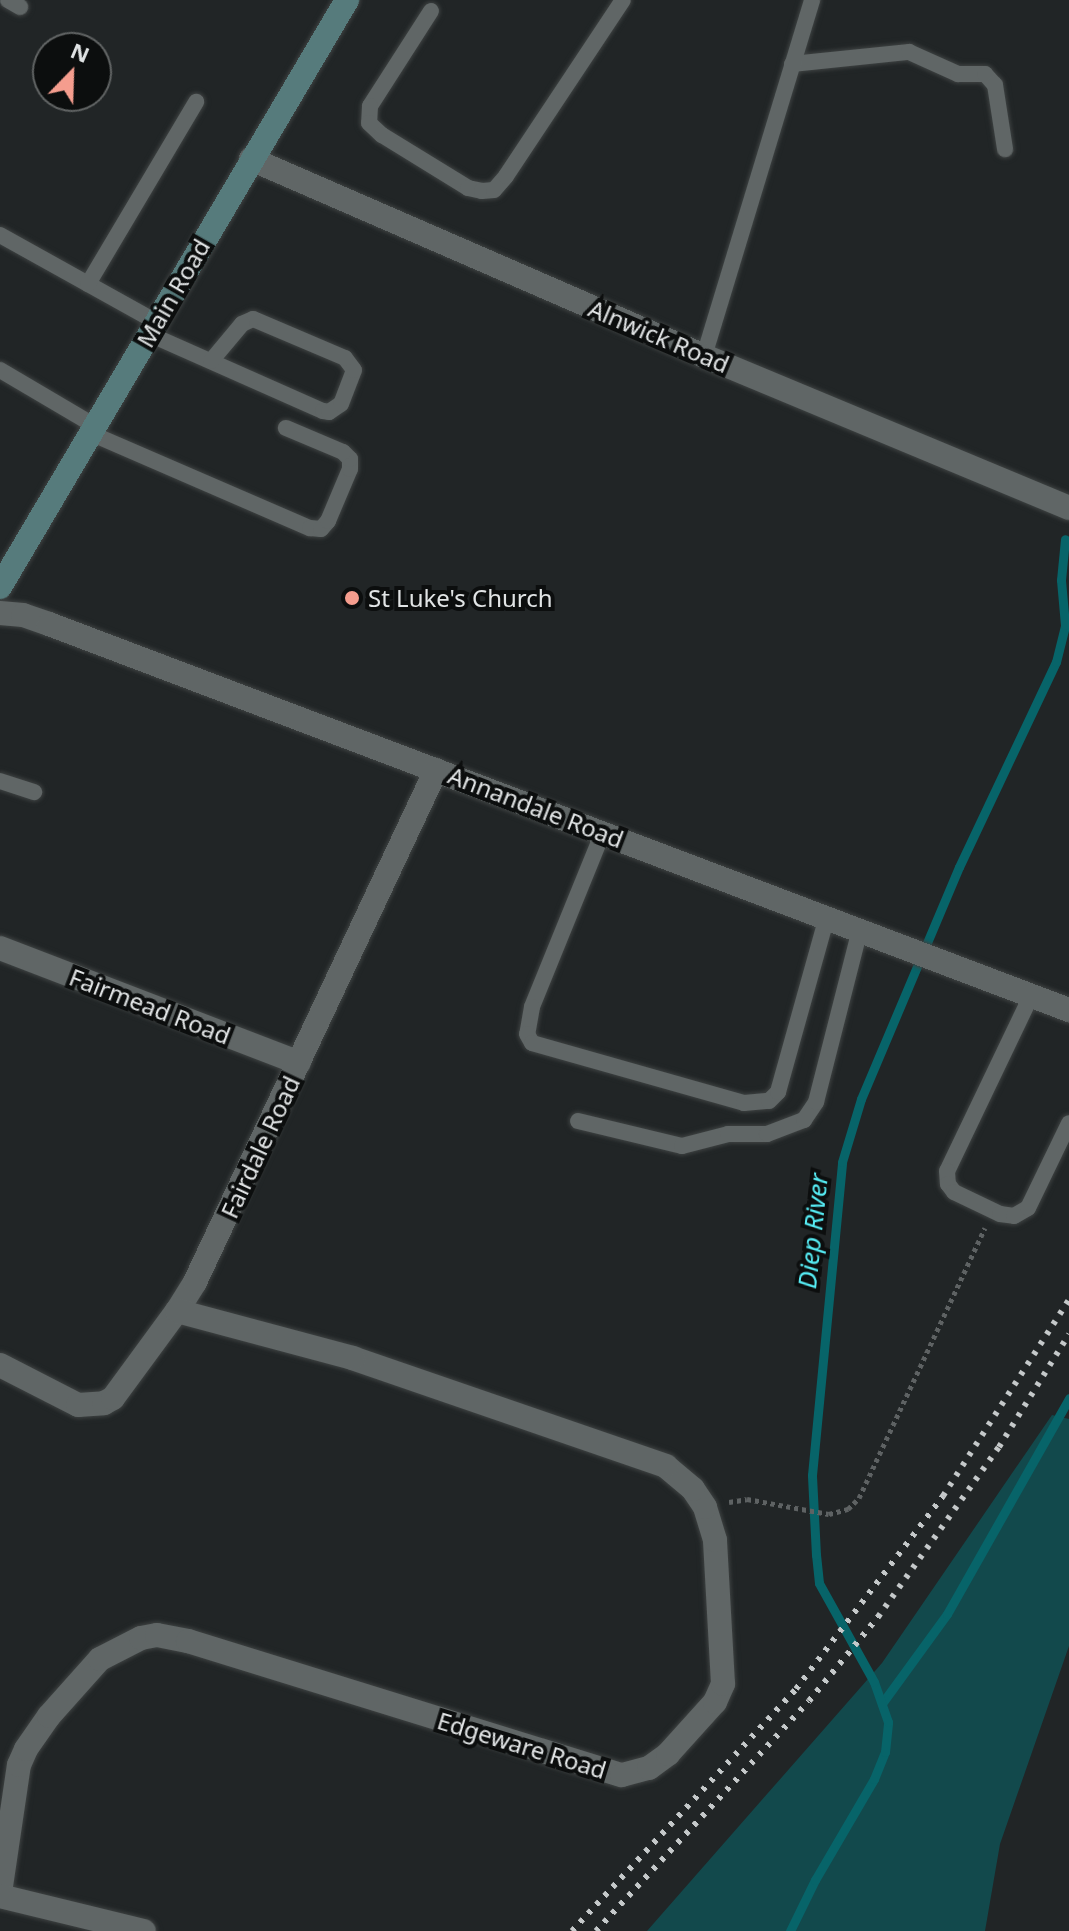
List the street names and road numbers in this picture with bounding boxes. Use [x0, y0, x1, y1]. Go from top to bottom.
street label: Main Road [130, 234, 216, 352]
street label: Alnwick Road [584, 294, 734, 378]
street label: Annandale Road [444, 760, 628, 854]
street label: Fairmead Road [65, 962, 235, 1050]
street label: Fairdale Road [215, 1071, 305, 1223]
street label: Edgeware Road [434, 1706, 610, 1784]

